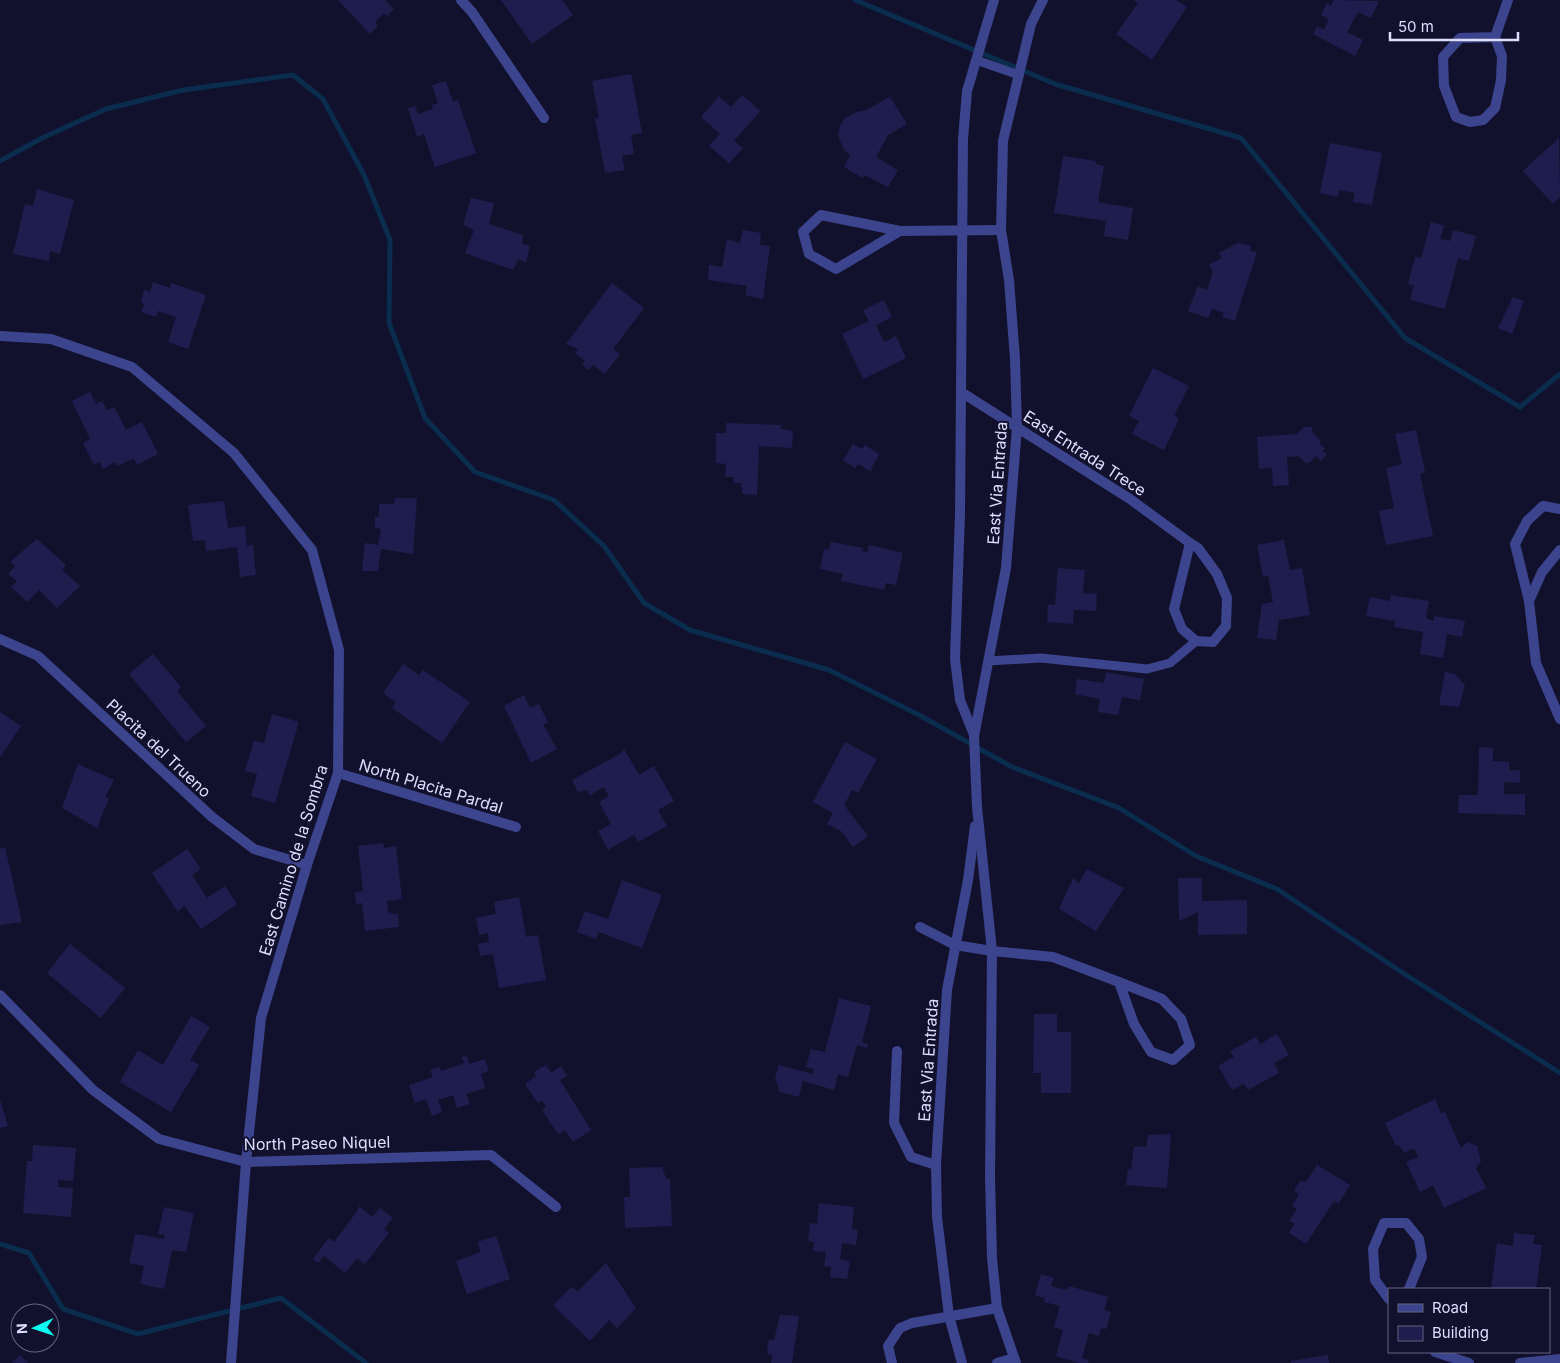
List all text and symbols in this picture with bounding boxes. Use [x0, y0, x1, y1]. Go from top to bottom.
scale bar [1390, 10, 1518, 42]
text: 50 m [1398, 17, 1434, 36]
street label: East Entrada Trece [1020, 406, 1150, 500]
street label: East Via Entrada [983, 421, 1011, 545]
street label: Placita del Trueno [103, 694, 215, 802]
street label: North Placita Pardal [357, 755, 505, 817]
street label: East Camino de la Sombra [254, 762, 332, 958]
street label: East Via Entrada [914, 998, 942, 1122]
street label: North Paseo Niquel [244, 1132, 390, 1154]
legend [1388, 1288, 1550, 1353]
text: Road [1432, 1298, 1468, 1317]
north arrow [10, 1303, 60, 1353]
text: N [13, 1323, 30, 1334]
text: Building [1432, 1323, 1489, 1342]

